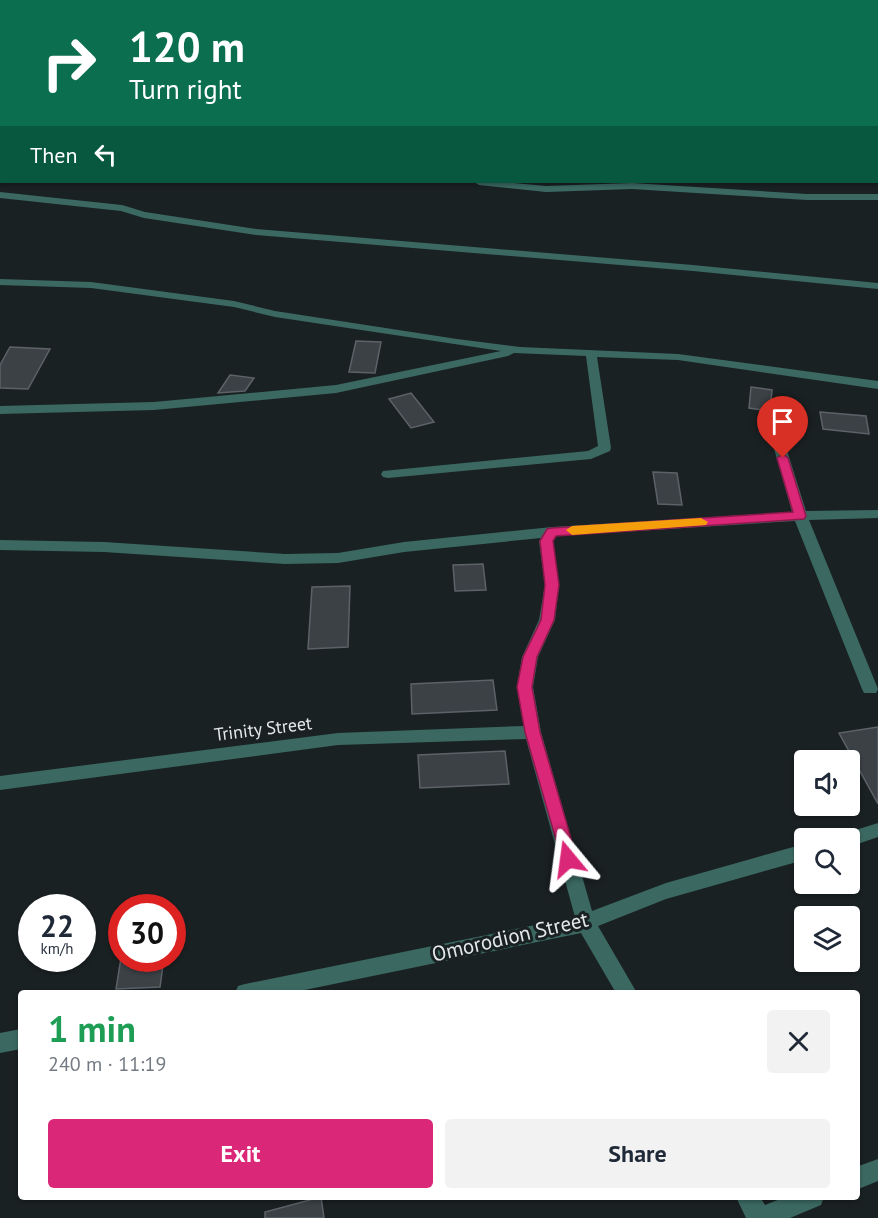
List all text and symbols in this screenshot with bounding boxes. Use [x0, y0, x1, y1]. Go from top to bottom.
text: 120 m [129, 19, 245, 74]
icon: right [30, 24, 108, 102]
text: Turn right [129, 72, 242, 106]
icon: left [89, 138, 122, 171]
text: Then [30, 141, 77, 169]
pin [757, 396, 808, 458]
icon: arrive [766, 405, 799, 438]
street label: Trinity Street [213, 711, 313, 746]
map controls [794, 750, 860, 972]
button: sound [794, 750, 860, 816]
position arrow [536, 827, 600, 891]
button: search [794, 828, 860, 894]
speed limit sign: 30 [108, 894, 186, 972]
street label: Omorodion Street [429, 905, 591, 968]
text: 22 [40, 906, 74, 945]
button: layers [794, 906, 860, 972]
text: km/h [41, 939, 73, 958]
text: 1 min [48, 1005, 136, 1052]
button: close [767, 1010, 830, 1073]
text: 240 m · 11:19 [48, 1051, 166, 1077]
button: Exit [48, 1119, 433, 1188]
button: Share [445, 1119, 830, 1188]

